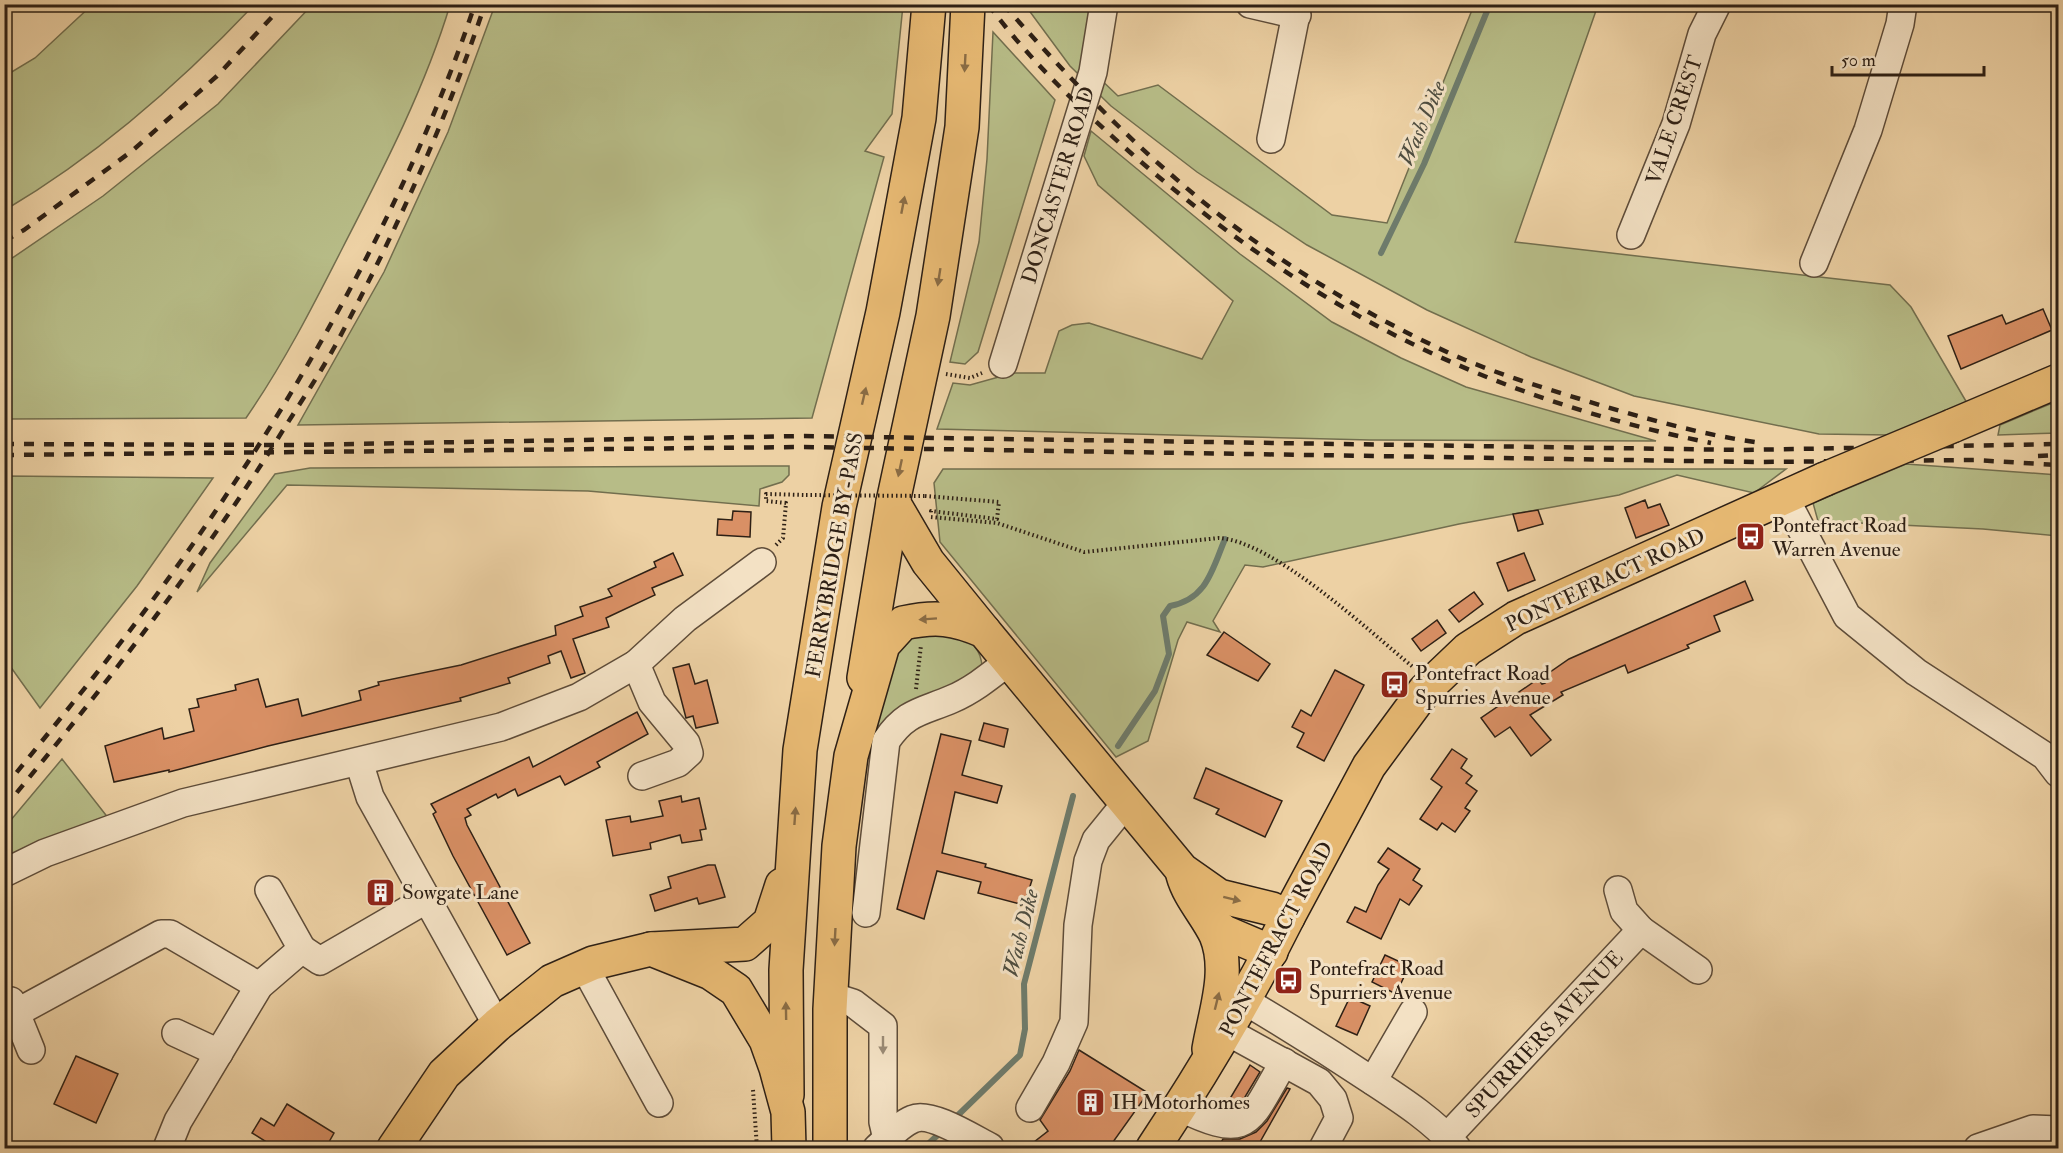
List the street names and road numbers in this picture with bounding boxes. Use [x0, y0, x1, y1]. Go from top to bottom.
street label: VALE CREST [1640, 52, 1709, 188]
street label: DONCASTER ROAD [1016, 83, 1101, 287]
street label: FERRYBRIDGE BY-PASS [800, 430, 869, 680]
street label: PONTEFRACT ROAD [1501, 522, 1709, 639]
street label: PONTEFRACT ROAD [1214, 837, 1339, 1041]
street label: SPURRIERS AVENUE [1460, 945, 1629, 1124]

